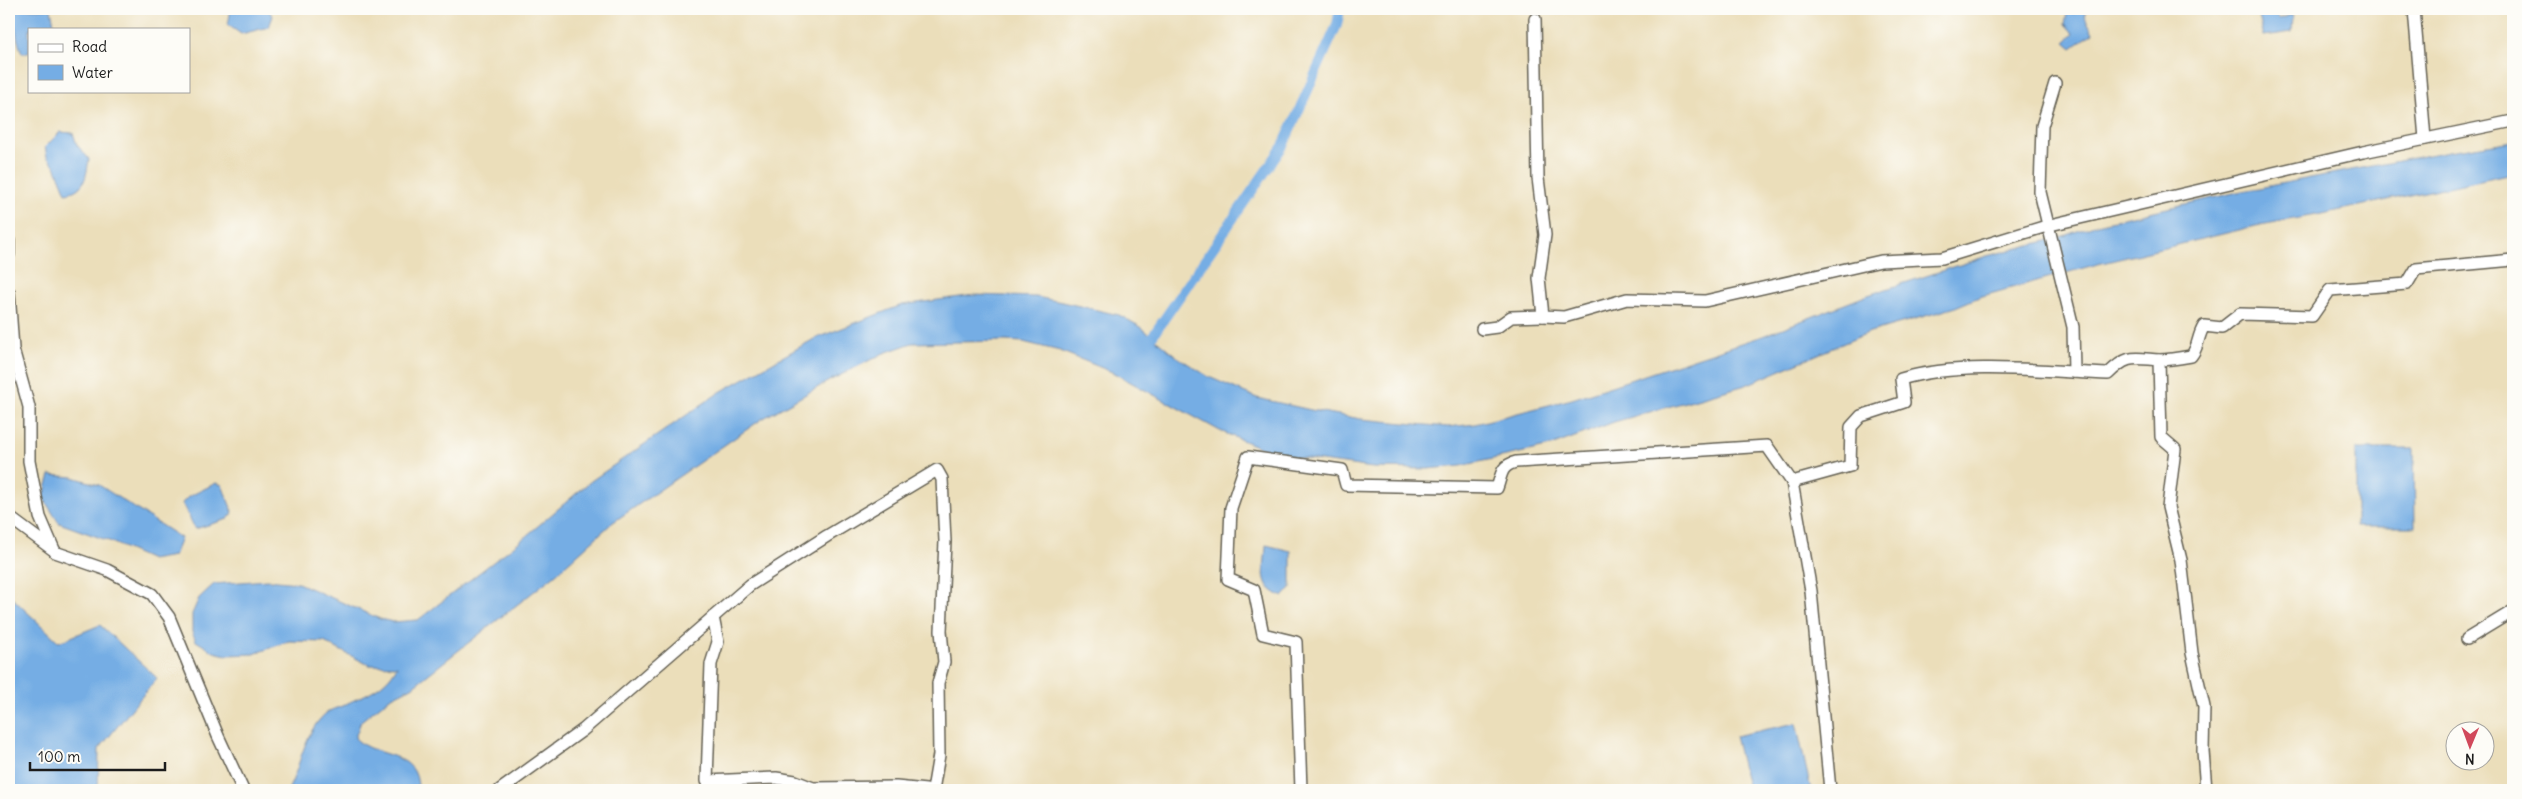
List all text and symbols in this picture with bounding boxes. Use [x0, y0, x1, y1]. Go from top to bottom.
legend [28, 28, 190, 92]
text: Road [72, 37, 107, 56]
text: Water [72, 63, 113, 82]
north arrow [2444, 722, 2494, 772]
scale bar [30, 739, 165, 771]
text: 100 m [38, 747, 80, 766]
text: N [2465, 750, 2475, 768]

